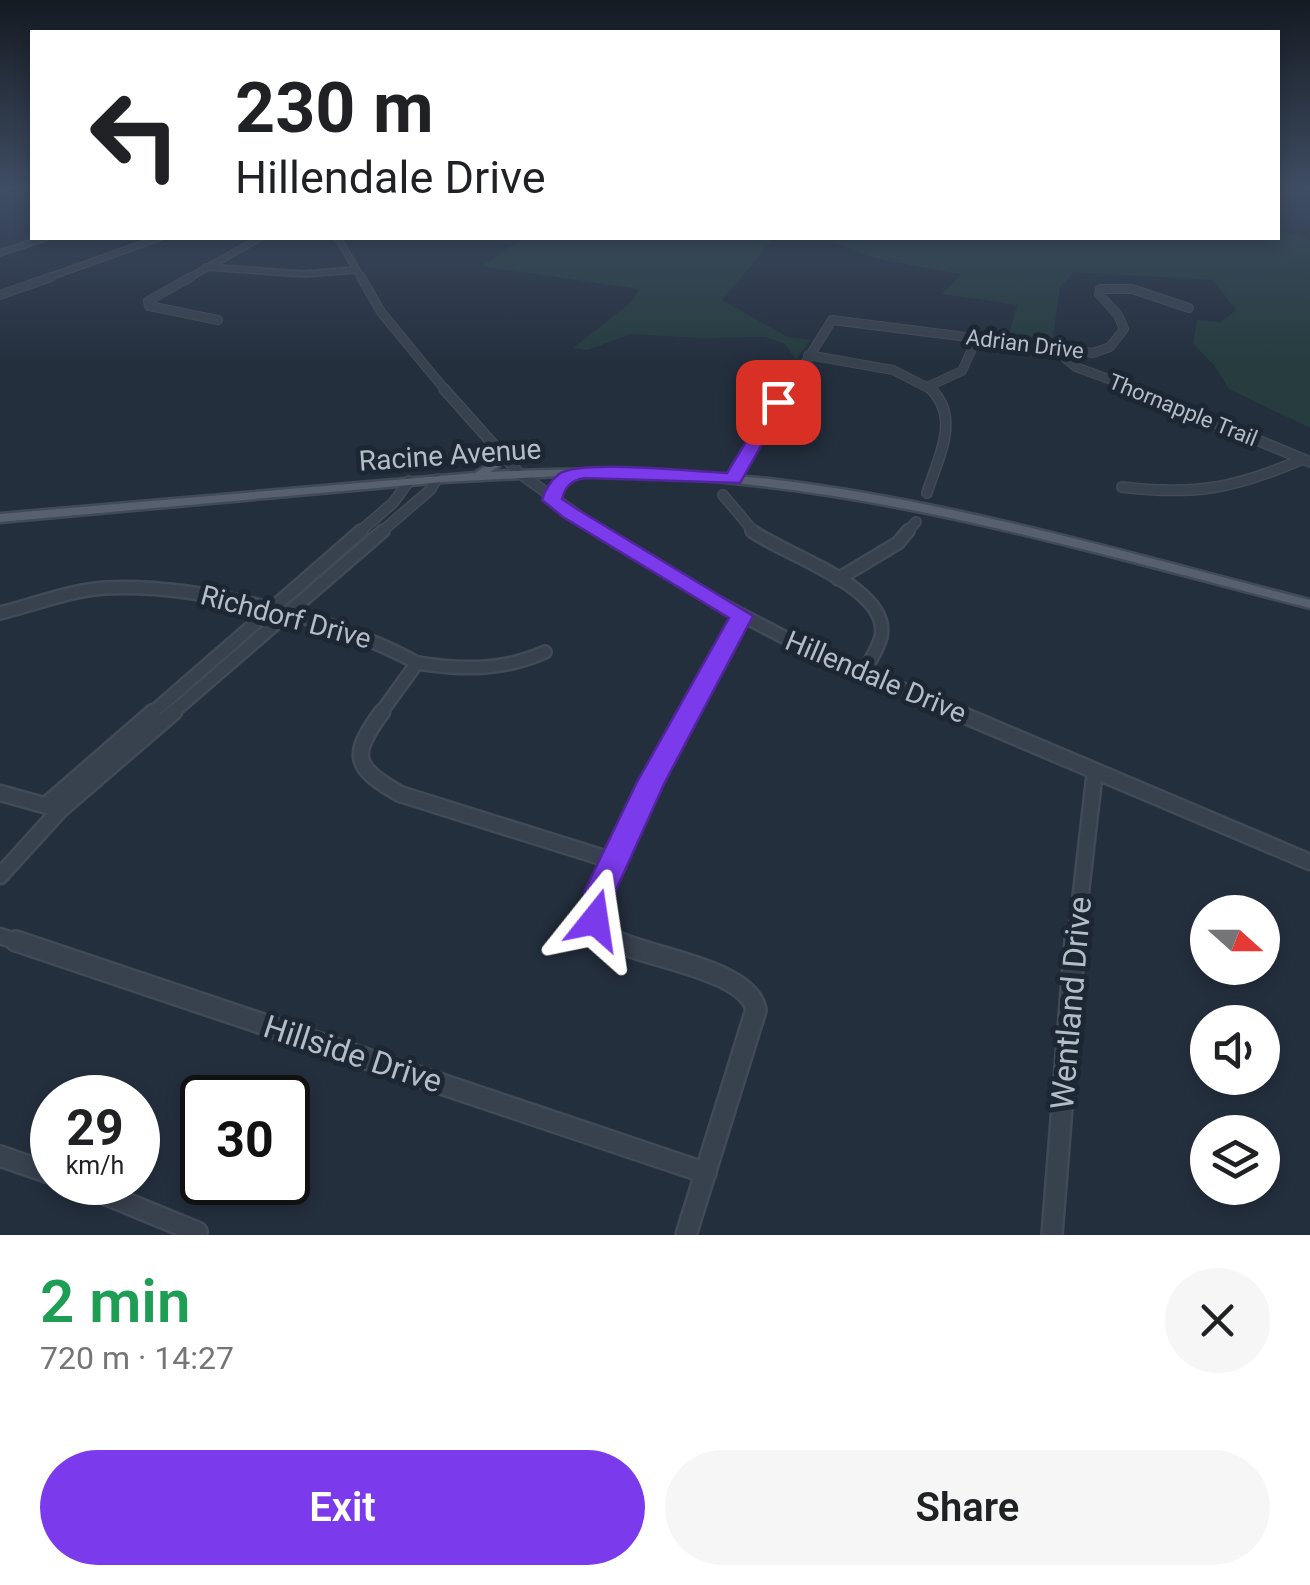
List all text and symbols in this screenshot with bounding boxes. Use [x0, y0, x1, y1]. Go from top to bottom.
text: 230 m [235, 67, 434, 149]
icon: left [70, 70, 200, 200]
text: Hillendale Drive [235, 151, 546, 204]
street label: Adrian Drive [965, 324, 1085, 364]
pin [736, 360, 821, 445]
street label: Thornapple Trail [1105, 369, 1261, 451]
icon: arrive [751, 375, 806, 430]
street label: Racine Avenue [358, 432, 542, 478]
street label: Richdorf Drive [197, 578, 375, 656]
street label: Hillendale Drive [781, 624, 971, 730]
position arrow [543, 868, 647, 972]
street label: Wentland Drive [1043, 895, 1099, 1111]
north arrow [1190, 895, 1280, 985]
map controls [1190, 895, 1280, 1205]
button: sound [1190, 1005, 1280, 1095]
street label: Hillside Drive [259, 1007, 447, 1101]
speed limit sign: 30 [180, 1075, 310, 1205]
text: 29 [66, 1099, 124, 1157]
button: layers [1190, 1115, 1280, 1205]
text: km/h [66, 1151, 124, 1180]
text: 2 min [40, 1266, 190, 1337]
button: close [1165, 1268, 1270, 1373]
text: 720 m · 14:27 [40, 1339, 234, 1377]
button: Exit [40, 1450, 645, 1565]
button: Share [665, 1450, 1270, 1565]

